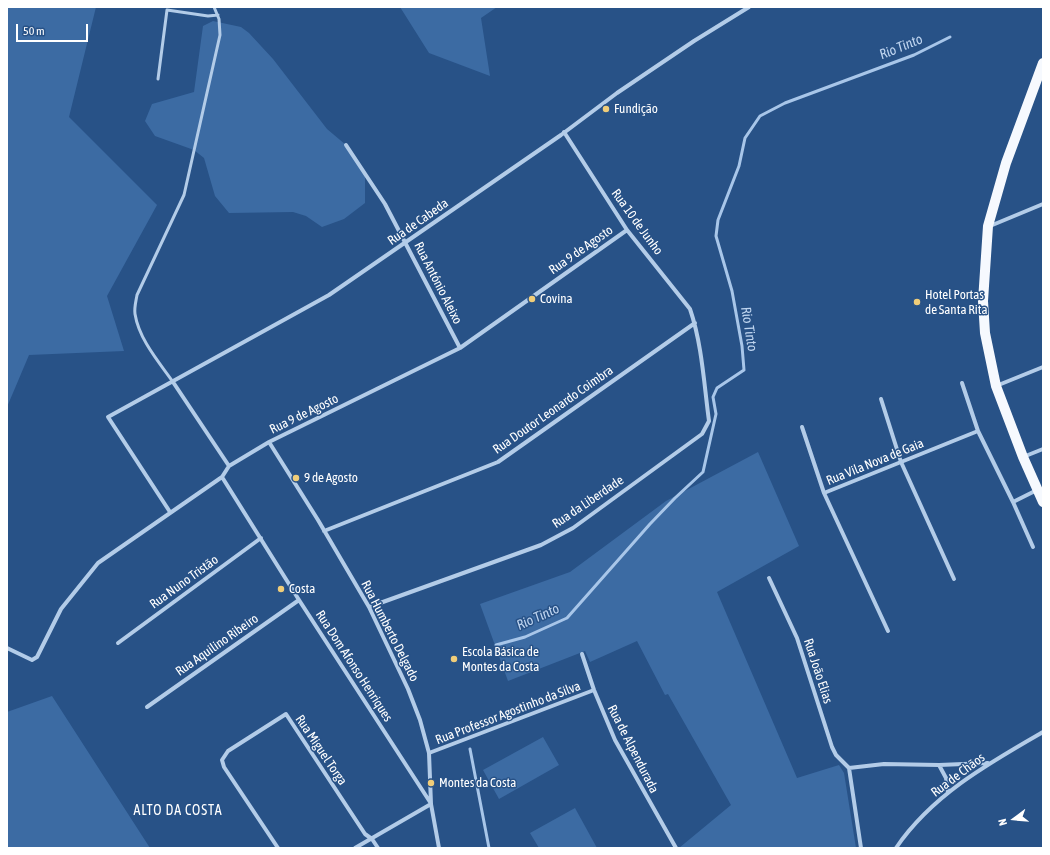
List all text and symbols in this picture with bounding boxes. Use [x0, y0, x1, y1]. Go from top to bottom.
scale bar [18, 16, 90, 42]
text: 50 m [23, 24, 45, 38]
water label: Rio Tinto [877, 31, 925, 63]
place label: Fundição [614, 101, 658, 117]
marker: Fundição [601, 104, 611, 114]
street label: Rua 10 de Junho [608, 186, 666, 258]
street label: Rua de Cabeda [385, 195, 451, 249]
street label: Rua 9 de Agosto [546, 222, 616, 278]
street label: Rua António Aleixo [411, 239, 465, 327]
place label: Hotel Portas de Santa Rita [925, 287, 988, 318]
place label: Covina [540, 291, 573, 307]
marker: Covina [527, 294, 537, 304]
marker: Hotel Portas de Santa Rita [912, 297, 922, 307]
water label: Rio Tinto [737, 305, 761, 353]
street label: Rua Doutor Leonardo Coimbra [490, 363, 616, 457]
street label: Rua 9 de Agosto [267, 391, 341, 437]
street label: Rua Vila Nova de Gaia [824, 435, 926, 489]
place label: 9 de Agosto [304, 470, 358, 486]
street label: Rua da Liberdade [549, 472, 627, 532]
marker: 9 de Agosto [291, 473, 301, 483]
street label: Rua Nuno Tristão [147, 552, 221, 612]
street label: Rua Humberto Delgado [358, 578, 422, 684]
place label: Costa [289, 581, 315, 597]
marker: Costa [276, 584, 286, 594]
water label: Rio Tinto [514, 600, 562, 634]
street label: Rua Dom Afonso Henriques [312, 607, 396, 725]
street label: Rua Aquilino Ribeiro [173, 611, 261, 679]
street label: Rua João Elias [800, 637, 836, 705]
place label: Escola Básica de Montes da Costa [462, 644, 539, 675]
marker: Escola Básica de Montes da Costa [449, 654, 459, 664]
street label: Rua Professor Agostinho da Silva [433, 678, 583, 748]
street label: Rua de Alpendurada [604, 702, 662, 796]
street label: Rua Miguel Torga [292, 712, 350, 788]
street label: Rua de Chãos [928, 750, 988, 800]
place label: Montes da Costa [439, 775, 516, 791]
marker: Montes da Costa [426, 778, 436, 788]
north arrow [994, 799, 1034, 839]
district label: ALTO DA COSTA [133, 803, 223, 819]
text: N [996, 818, 1009, 827]

